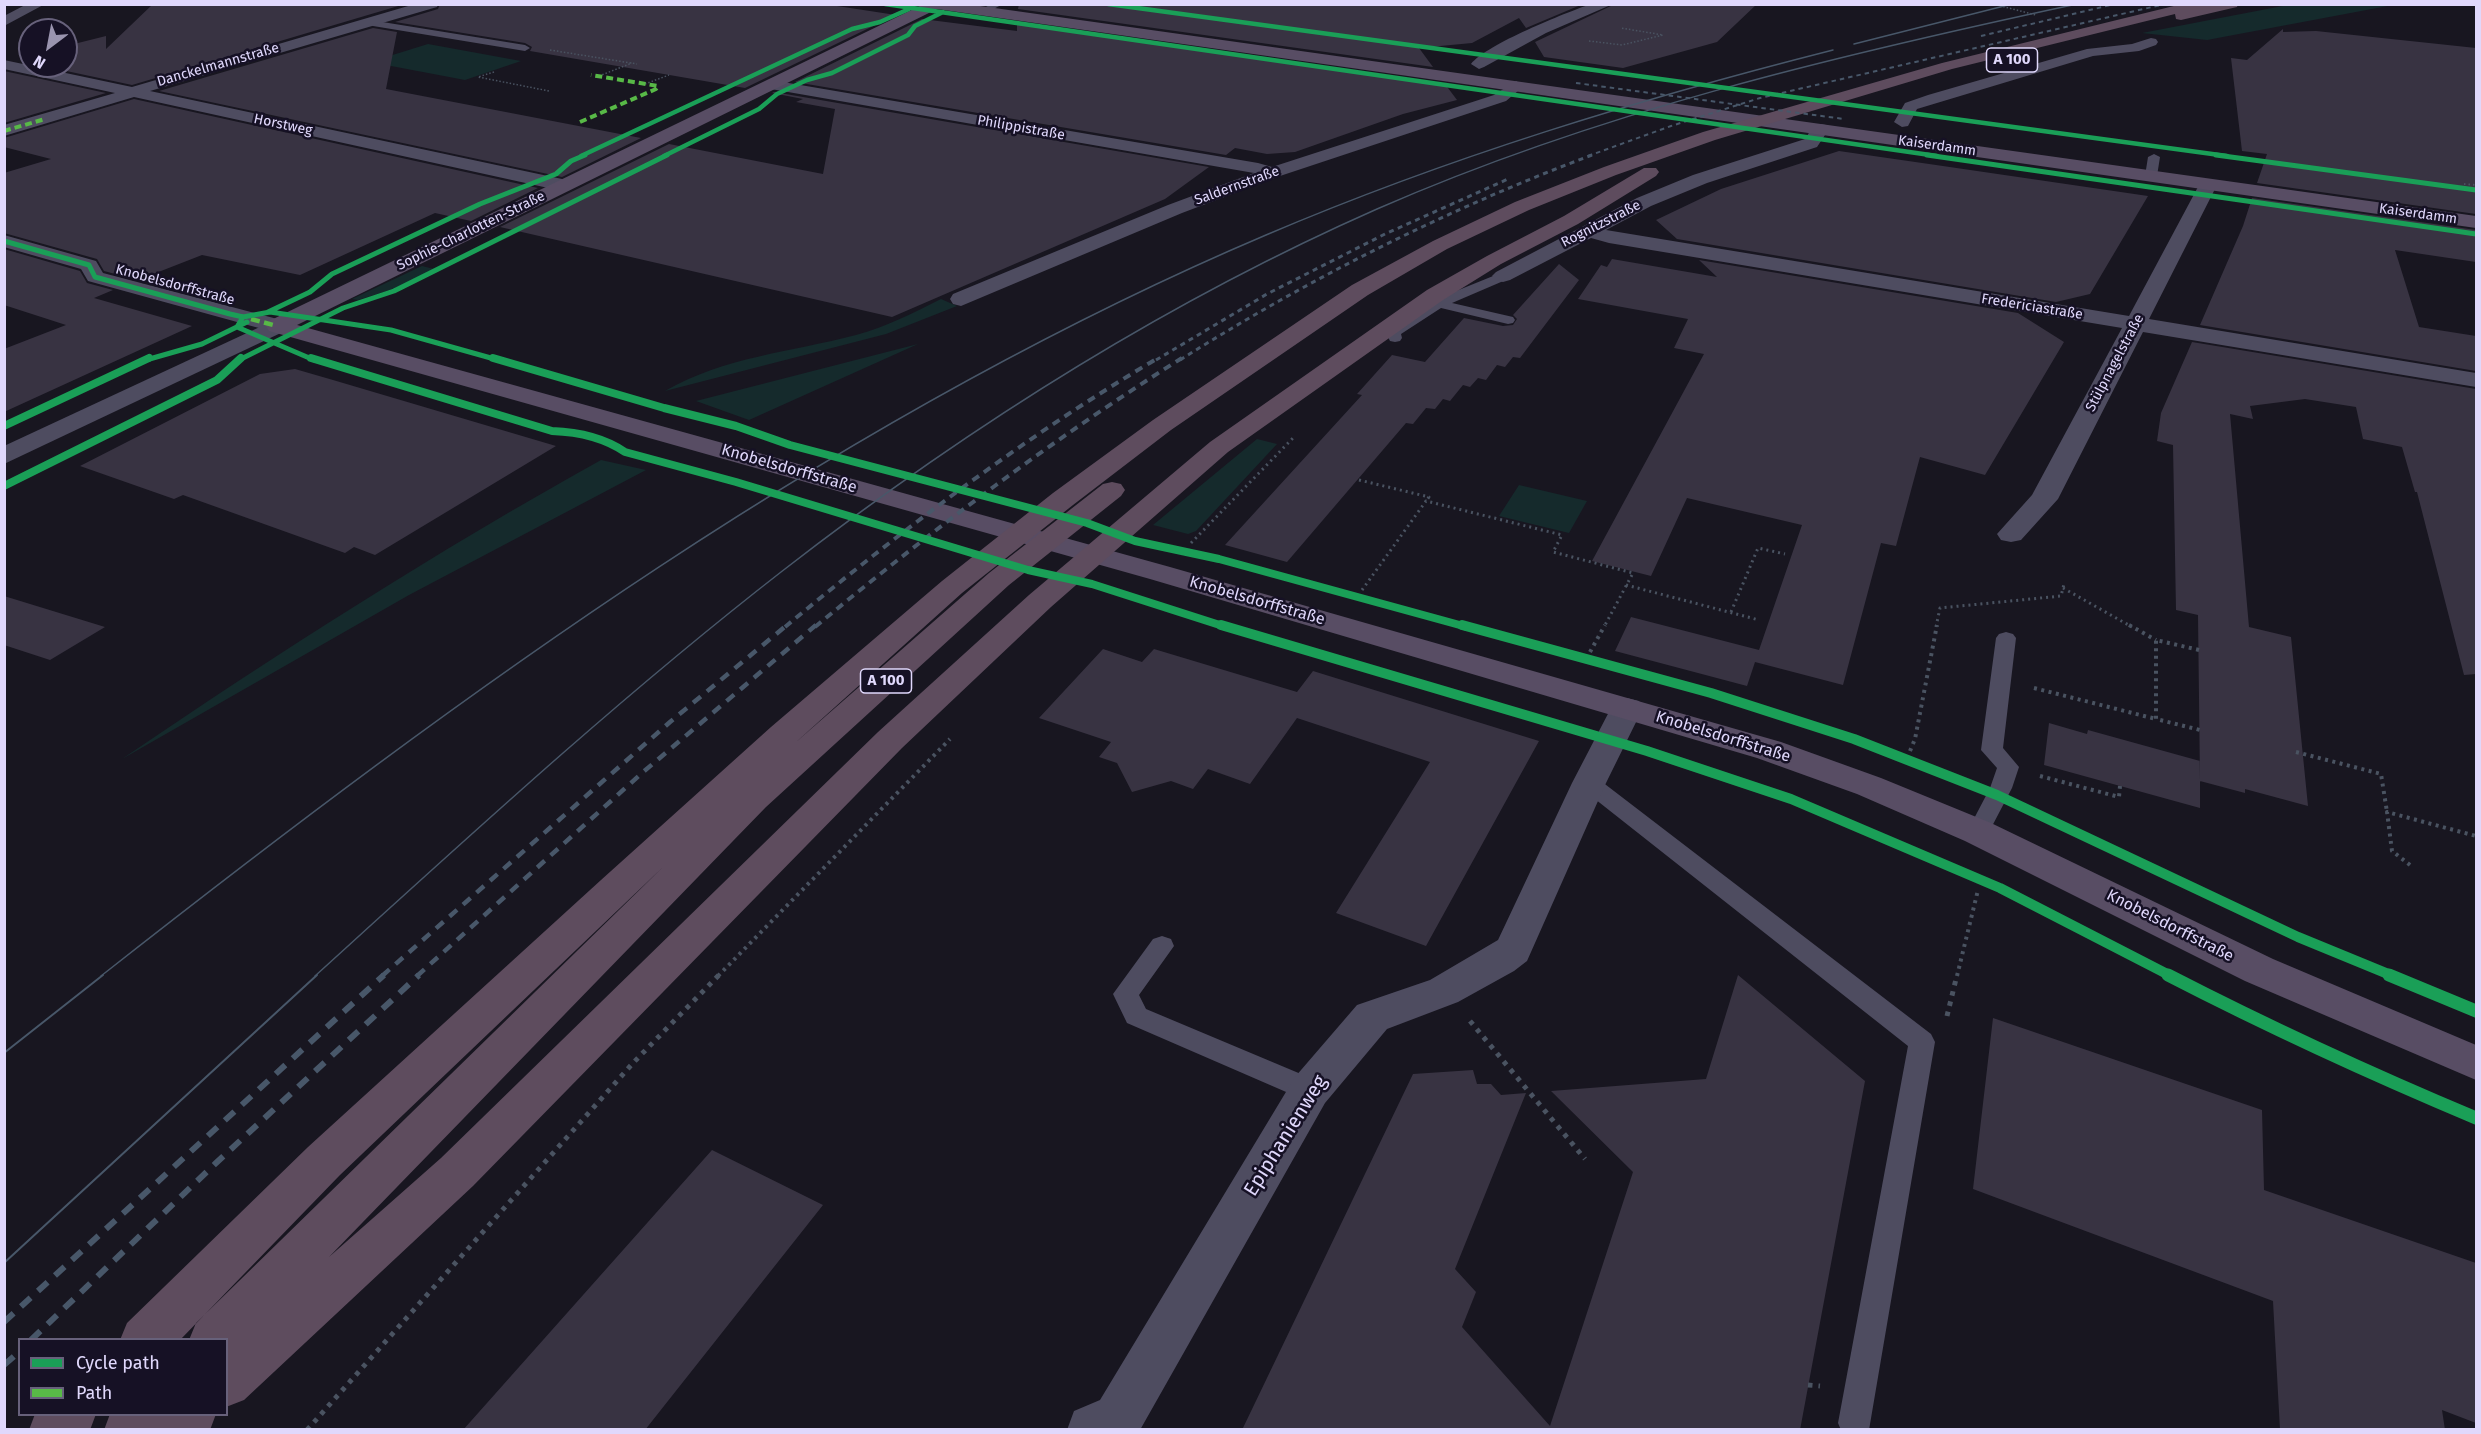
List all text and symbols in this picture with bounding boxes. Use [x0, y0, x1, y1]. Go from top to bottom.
north arrow [18, 18, 78, 78]
street label: Danckelmannstraße [155, 40, 281, 90]
road number: A 100 [1986, 48, 2038, 72]
text: N [30, 51, 49, 73]
street label: Horstweg [252, 111, 314, 139]
street label: Philippistraße [976, 112, 1066, 144]
street label: Kaiserdamm [1897, 132, 1977, 160]
street label: Saldernstraße [1192, 163, 1282, 209]
street label: Sophie-Charlotten-Straße [394, 188, 548, 274]
street label: Rognitzstraße [1558, 197, 1644, 251]
street label: Kaiserdamm [2378, 200, 2458, 228]
street label: Knobelsdorffstraße [114, 261, 236, 309]
street label: Fredericiastraße [1980, 291, 2084, 323]
street label: Stülpnagelstraße [2082, 311, 2148, 415]
street label: Knobelsdorffstraße [719, 440, 859, 498]
street label: Knobelsdorffstraße [1187, 572, 1327, 630]
road number: A 100 [860, 669, 912, 693]
street label: Knobelsdorffstraße [1653, 707, 1793, 767]
street label: Knobelsdorffstraße [2103, 886, 2237, 966]
street label: Epiphanienweg [1239, 1071, 1333, 1201]
legend [18, 1338, 228, 1416]
text: Cycle path [76, 1352, 160, 1374]
text: Path [76, 1382, 112, 1404]

